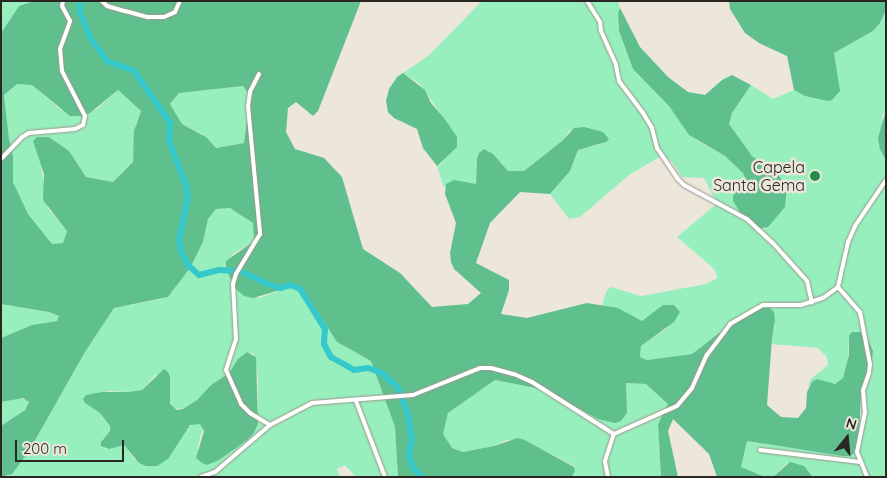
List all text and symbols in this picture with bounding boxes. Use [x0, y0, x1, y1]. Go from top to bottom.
place label: Capela Santa Gema [713, 157, 805, 195]
marker: Capela Santa Gema [809, 170, 821, 182]
north arrow [822, 413, 872, 463]
text: N [844, 414, 859, 434]
scale bar [18, 430, 126, 462]
text: 200 m [23, 439, 67, 458]

